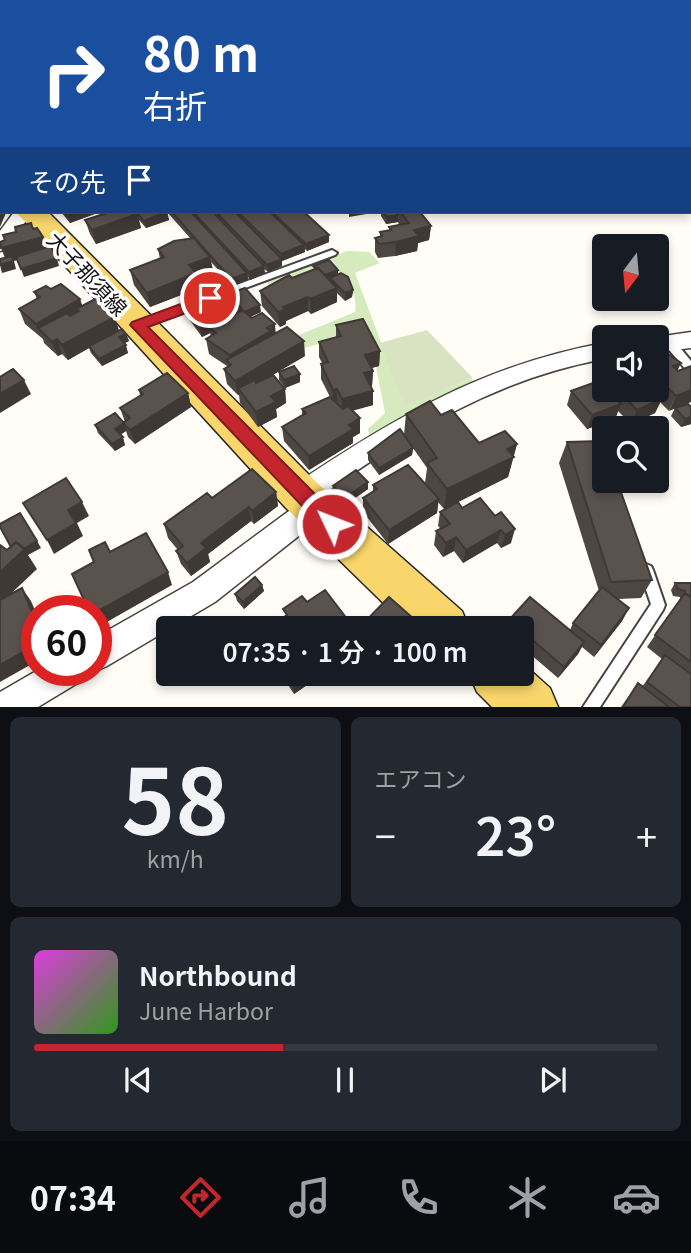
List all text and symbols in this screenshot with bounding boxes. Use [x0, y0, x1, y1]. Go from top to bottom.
text: 80 m [143, 15, 259, 86]
icon: right [28, 28, 119, 119]
text: 右折 [143, 81, 207, 127]
icon: arrive [120, 161, 158, 199]
text: その先 [28, 162, 106, 199]
street label: 大子那須線 [41, 224, 135, 322]
north arrow [592, 234, 668, 312]
map controls [592, 234, 669, 493]
pin [180, 268, 240, 328]
icon: arrive [191, 279, 229, 317]
button: sound [592, 325, 669, 402]
button: search [592, 416, 669, 493]
position arrow [295, 487, 369, 561]
speed limit sign: 60 [21, 595, 112, 686]
text: 07:35 · 1 分 · 100 m [222, 632, 468, 669]
text: 58 [122, 729, 229, 861]
text: エアコン [375, 761, 467, 795]
text: 23° [475, 796, 556, 871]
text: − [375, 807, 396, 862]
text: + [636, 807, 657, 862]
text: km/h [147, 841, 204, 875]
text: Northbound [139, 956, 297, 993]
text: June Harbor [139, 993, 273, 1027]
icon: previous [119, 1061, 157, 1099]
icon: pause [326, 1061, 364, 1099]
icon: next [534, 1061, 572, 1099]
icon: directions [176, 1173, 225, 1222]
icon: music [285, 1173, 334, 1222]
icon: phone [394, 1173, 443, 1222]
icon: climate [503, 1173, 552, 1222]
icon: car [612, 1173, 661, 1222]
text: 07:34 [30, 1174, 116, 1220]

